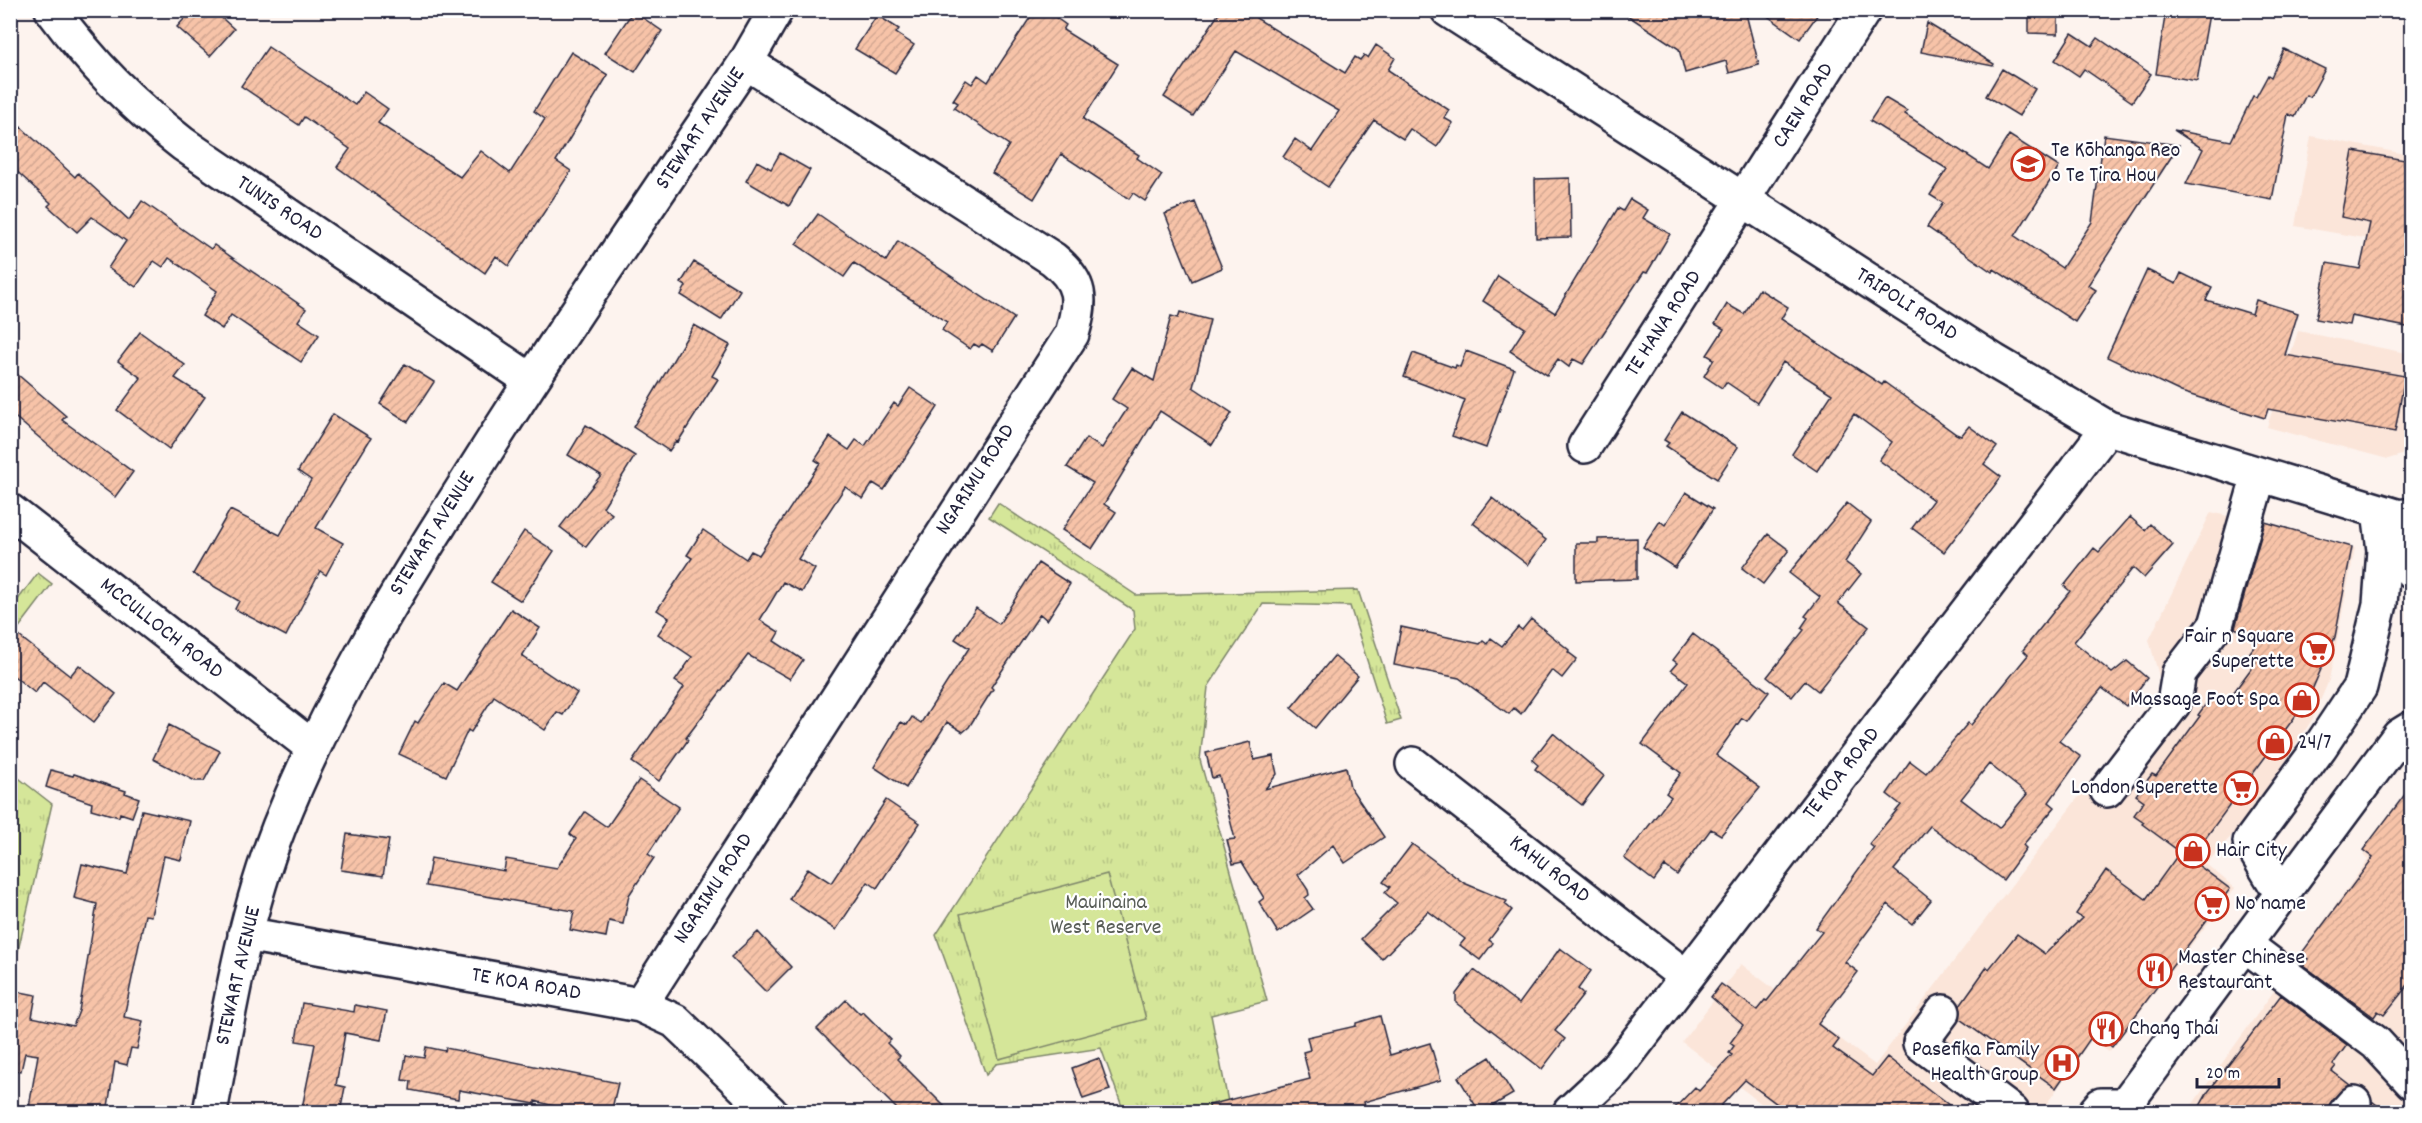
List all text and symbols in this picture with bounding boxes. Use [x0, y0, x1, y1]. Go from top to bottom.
street label: CAEN ROAD [1766, 57, 1842, 155]
street label: STEWART AVENUE [649, 62, 753, 196]
place label: Te Kōhanga Reo o Te Tira Hou [2051, 136, 2180, 192]
school or university icon: Te Kōhanga Reo o Te Tira Hou [2010, 146, 2046, 182]
street label: TUNIS ROAD [229, 169, 329, 249]
street label: TRIPOLI ROAD [1849, 260, 1963, 350]
street label: TE HANA ROAD [1618, 265, 1710, 383]
street label: NGARIMU ROAD [928, 418, 1024, 542]
street label: STEWART AVENUE [382, 466, 484, 602]
street label: MCCULLOCH ROAD [92, 571, 230, 687]
place label: Fair n Square Superette [2184, 622, 2294, 678]
supermarket icon: Fair n Square Superette [2299, 632, 2335, 668]
shop icon: Massage Foot Spa [2284, 682, 2320, 718]
place label: Massage Foot Spa [2130, 685, 2280, 716]
street label: TE KOA ROAD [1796, 721, 1888, 827]
shop icon: 24/7 [2257, 725, 2293, 761]
place label: 24/7 [2298, 728, 2331, 759]
supermarket icon: London Superette [2223, 770, 2259, 806]
place label: London Superette [2071, 773, 2218, 804]
street label: NGARIMU ROAD [666, 827, 762, 951]
street label: KAHU ROAD [1502, 828, 1596, 912]
shop icon: Hair City [2175, 833, 2211, 869]
place label: Hair City [2216, 836, 2288, 867]
supermarket icon: No name [2194, 886, 2230, 922]
park label: Mauinaina West Reserve [1050, 888, 1162, 944]
place label: No name [2235, 889, 2306, 920]
street label: STEWART AVENUE [208, 903, 270, 1049]
place label: Master Chinese Restaurant [2178, 943, 2305, 999]
restaurant icon: Master Chinese Restaurant [2137, 953, 2173, 989]
street label: TE KOA ROAD [469, 960, 583, 1010]
restaurant icon: Chang Thai [2088, 1011, 2124, 1047]
place label: Chang Thai [2129, 1014, 2218, 1045]
place label: Pasefika Family Health Group [1912, 1035, 2040, 1091]
hospital icon: Pasefika Family Health Group [2044, 1045, 2080, 1081]
scale bar [2197, 1051, 2280, 1089]
text: 20 m [2206, 1062, 2240, 1087]

